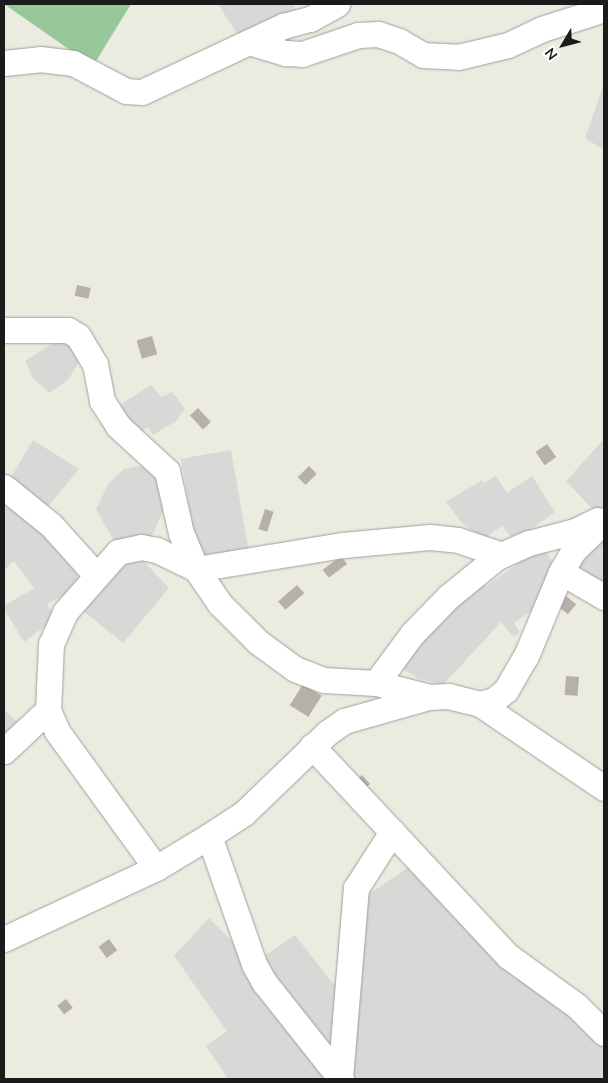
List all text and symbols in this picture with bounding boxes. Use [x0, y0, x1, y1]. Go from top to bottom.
north arrow [538, 20, 588, 70]
text: N [541, 44, 561, 64]

